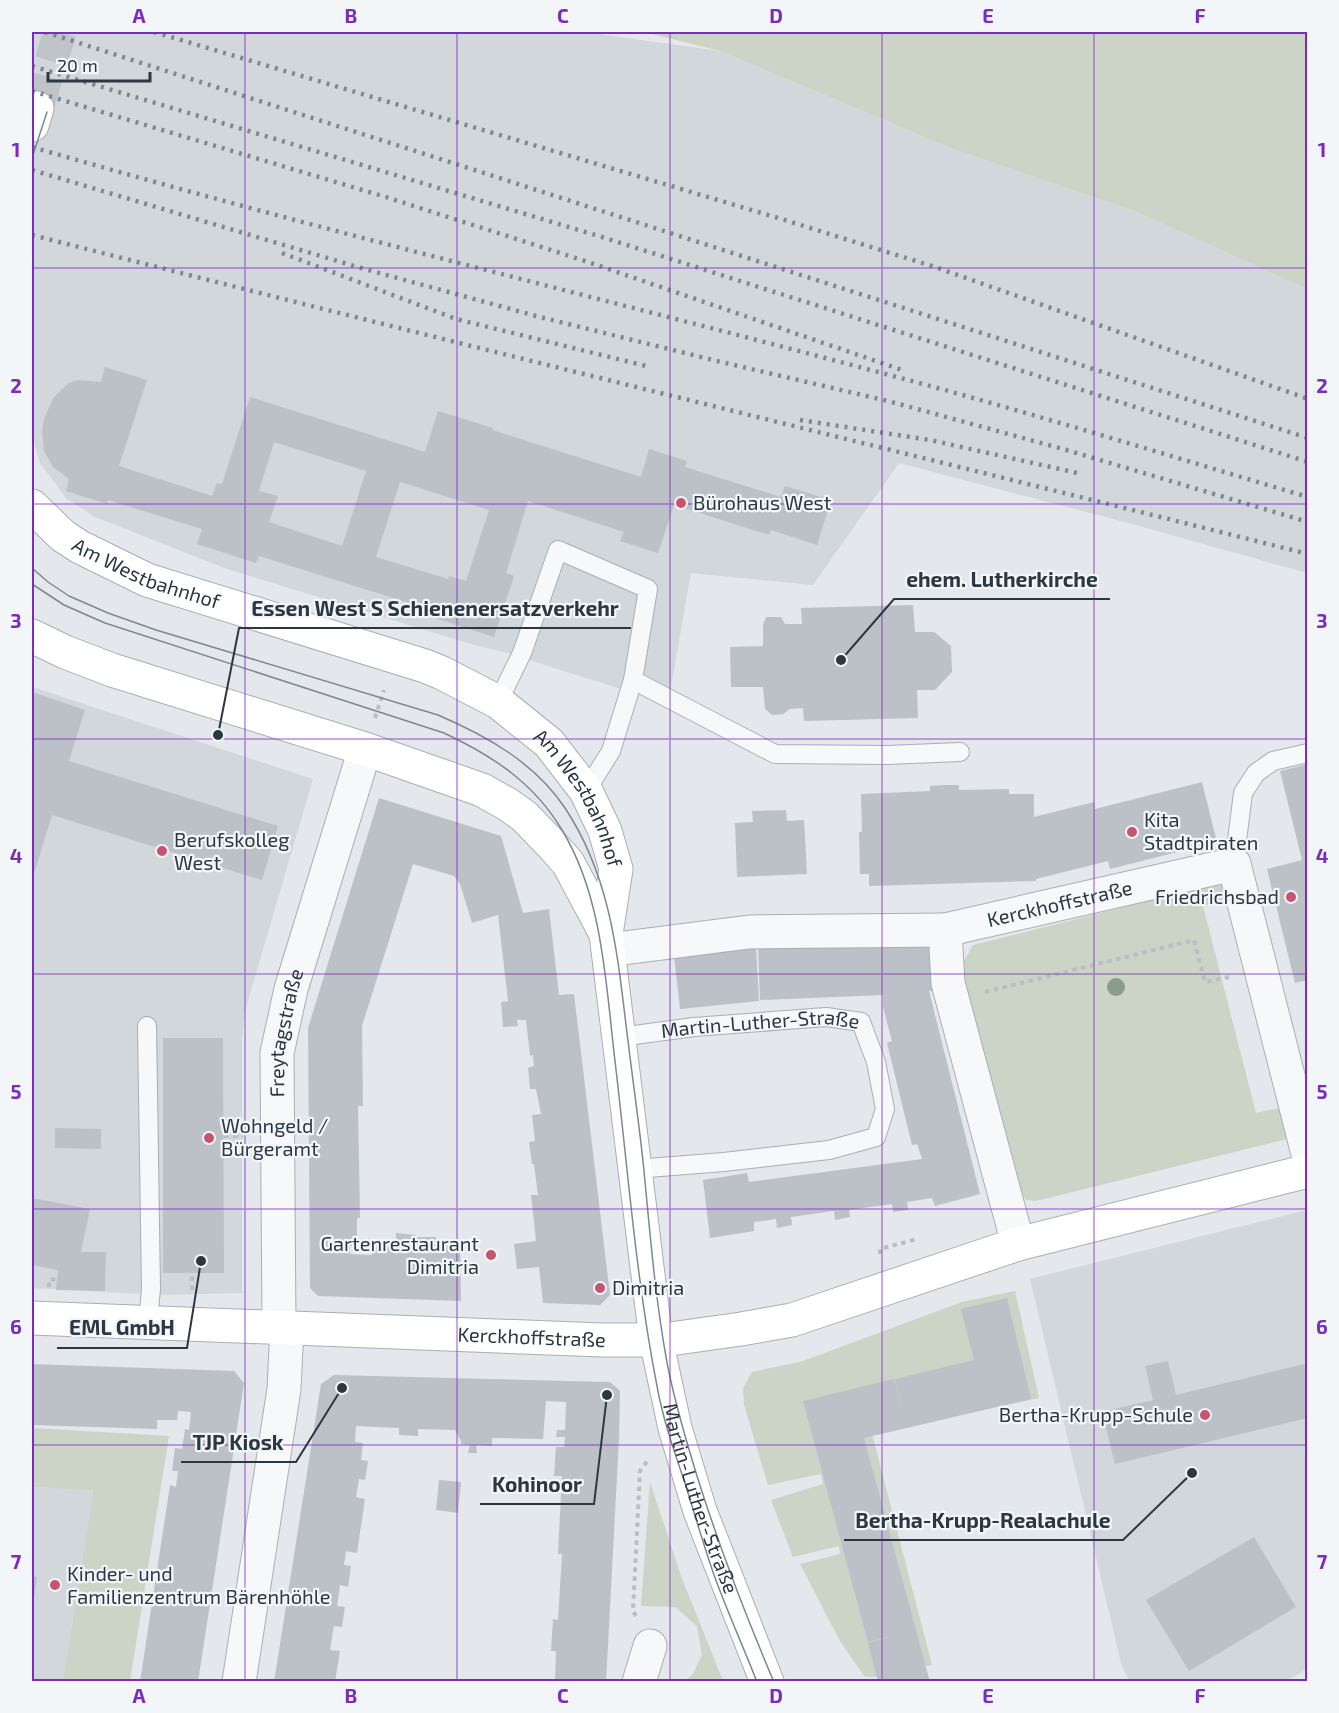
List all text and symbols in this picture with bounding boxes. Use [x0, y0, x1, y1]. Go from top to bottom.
text: A [132, 3, 146, 27]
text: B [345, 3, 357, 27]
text: C [557, 3, 569, 27]
text: D [769, 3, 783, 27]
text: E [982, 3, 994, 27]
text: F [1194, 3, 1206, 27]
scale bar [48, 45, 150, 83]
text: 20 m [57, 54, 98, 76]
text: 1 [12, 137, 20, 161]
text: 1 [1318, 137, 1326, 161]
text: 2 [10, 373, 22, 397]
text: 2 [1316, 373, 1328, 397]
place label: Bürohaus West [693, 490, 832, 514]
marker: Bürohaus West [674, 496, 688, 510]
street label: Am Westbahnhof [68, 532, 224, 613]
callout: ehem. Lutherkirche [894, 560, 1110, 599]
text: ehem. Lutherkirche [906, 566, 1098, 591]
callout: Essen West S Schienenersatzverkehr [239, 589, 631, 628]
text: Essen West S Schienenersatzverkehr [251, 595, 619, 620]
text: 3 [10, 608, 22, 632]
text: 3 [1316, 608, 1328, 632]
street label: Am Westbahnhof [530, 723, 628, 870]
place label: Kita Stadtpiraten [1144, 807, 1258, 854]
marker: Kita Stadtpiraten [1125, 825, 1139, 839]
place label: Berufskolleg West [174, 827, 289, 874]
text: 4 [10, 843, 23, 867]
text: 4 [1316, 843, 1329, 867]
marker: Berufskolleg West [155, 844, 169, 858]
street label: Kerckhoffstraße [985, 875, 1134, 931]
place label: Friedrichsbad [1155, 884, 1279, 908]
marker: Friedrichsbad [1284, 890, 1298, 904]
street label: Freytagstraße [264, 965, 308, 1097]
street label: Martin-Luther-Straße [659, 1004, 861, 1042]
text: 5 [10, 1079, 22, 1103]
text: 5 [1316, 1079, 1328, 1103]
place label: Wohngeld / Bürgeramt [221, 1113, 328, 1160]
marker: Wohngeld / Bürgeramt [202, 1131, 216, 1145]
place label: Gartenrestaurant Dimitria [321, 1231, 479, 1278]
marker: Gartenrestaurant Dimitria [484, 1248, 498, 1262]
place label: Dimitria [612, 1275, 684, 1299]
marker: Dimitria [593, 1281, 607, 1295]
callout: EML GmbH [57, 1309, 187, 1348]
text: 6 [10, 1314, 22, 1338]
text: EML GmbH [69, 1314, 175, 1339]
text: 6 [1316, 1314, 1328, 1338]
street label: Kerckhoffstraße [457, 1321, 606, 1351]
street label: Martin-Luther-Straße [659, 1401, 744, 1597]
place label: Bertha-Krupp-Schule [999, 1402, 1193, 1426]
marker: Bertha-Krupp-Schule [1198, 1408, 1212, 1422]
callout: TJP Kiosk [181, 1423, 296, 1462]
text: TJP Kiosk [192, 1429, 284, 1454]
callout: Kohinoor [480, 1465, 594, 1504]
text: Kohinoor [492, 1471, 582, 1496]
callout: Bertha-Krupp-Realachule [844, 1501, 1123, 1540]
text: Bertha-Krupp-Realachule [855, 1507, 1111, 1532]
text: 7 [11, 1549, 22, 1573]
text: 7 [1317, 1549, 1328, 1573]
place label: Kinder- und Familienzentrum Bärenhöhle [67, 1561, 330, 1608]
marker: Kinder- und Familienzentrum Bärenhöhle [48, 1578, 62, 1592]
text: A [132, 1683, 146, 1707]
text: B [345, 1683, 357, 1707]
text: C [557, 1683, 569, 1707]
text: D [769, 1683, 783, 1707]
text: E [982, 1683, 994, 1707]
text: F [1194, 1683, 1206, 1707]

